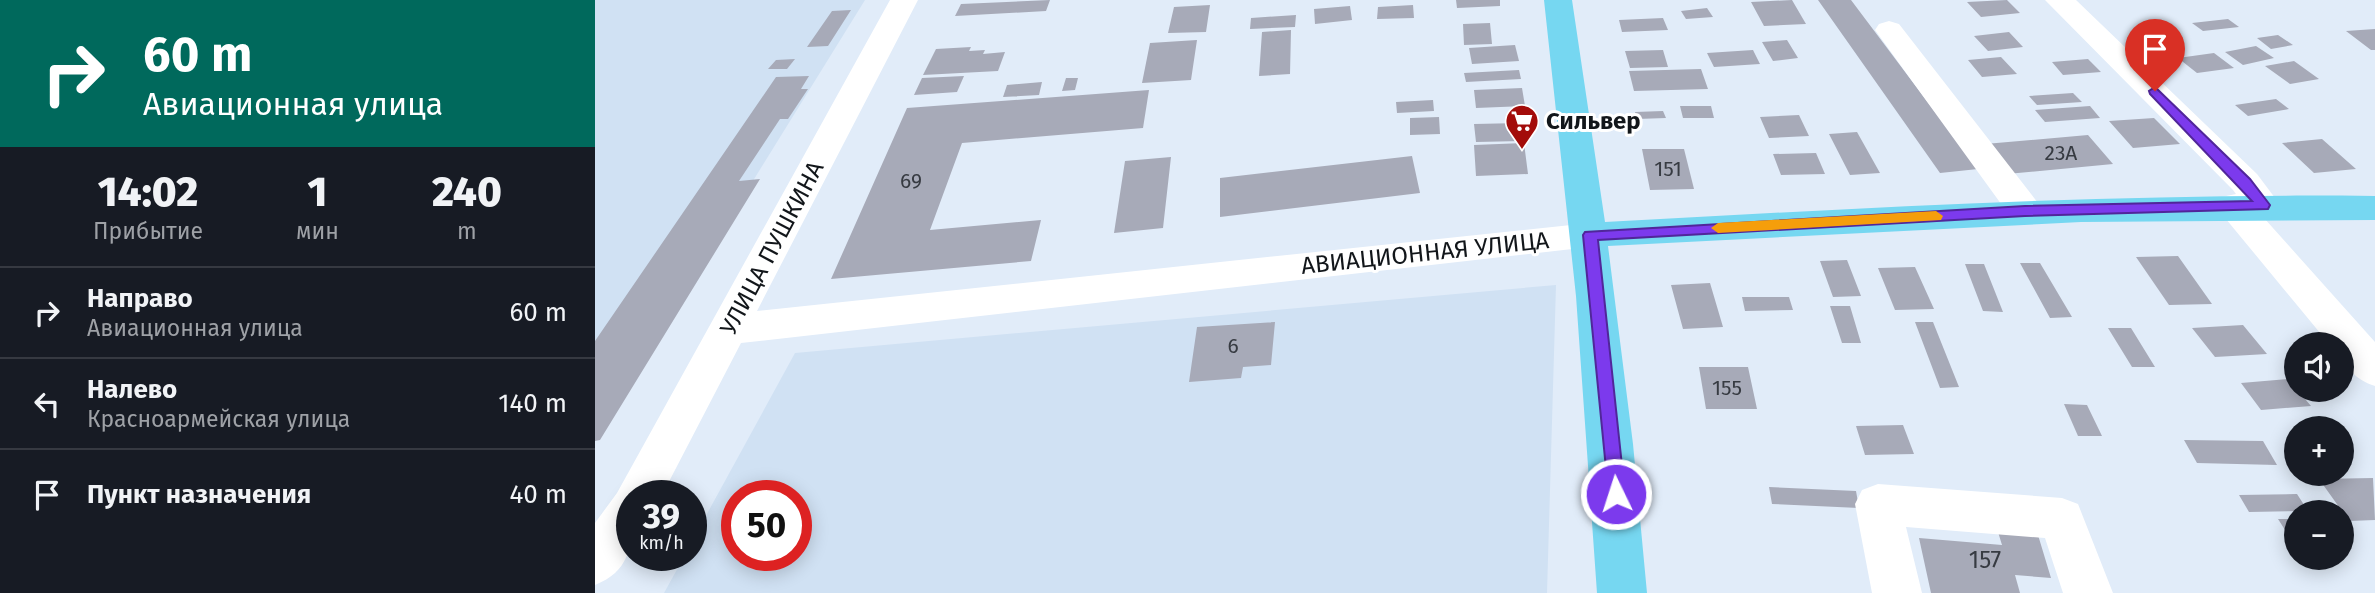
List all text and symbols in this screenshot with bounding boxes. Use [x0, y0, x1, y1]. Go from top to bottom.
pin [2125, 19, 2185, 91]
text: 60 m [143, 25, 252, 84]
icon: right [28, 28, 119, 119]
icon: arrive [2136, 30, 2174, 68]
text: Авиационная улица [143, 85, 443, 123]
supermarket icon: Сильвер [1503, 102, 1541, 151]
place label: Сильвер [1546, 107, 1641, 135]
house number: 23А [2045, 140, 2077, 166]
street label: УЛИЦА ПУШКИНА [714, 156, 830, 340]
house number: 151 [1654, 156, 1682, 182]
text: 14:02 [98, 167, 198, 217]
text: 1 [308, 167, 327, 217]
text: 240 [432, 167, 502, 217]
house number: 69 [900, 168, 922, 194]
text: Прибытие [93, 217, 203, 245]
text: мин [296, 217, 339, 245]
text: m [457, 217, 477, 245]
street label: АВИАЦИОННАЯ УЛИЦА [1300, 226, 1551, 280]
text: Направо [87, 283, 193, 314]
icon: right [28, 294, 66, 332]
text: 60 m [509, 297, 567, 328]
text: Авиационная улица [87, 314, 303, 342]
map controls [2284, 332, 2354, 570]
button: sound [2284, 332, 2354, 402]
house number: 6 [1227, 333, 1239, 359]
text: Налево [87, 374, 177, 405]
house number: 155 [1712, 375, 1742, 401]
icon: left [28, 385, 66, 423]
text: 140 m [498, 388, 567, 419]
text: Красноармейская улица [87, 405, 350, 433]
button: + [2284, 416, 2354, 486]
position arrow [1579, 457, 1653, 531]
icon: arrive [28, 476, 66, 514]
text: Пункт назначения [87, 479, 311, 510]
text: 40 m [509, 479, 567, 510]
speed limit sign: 50 [721, 480, 812, 571]
text: 39 [643, 495, 680, 537]
button: − [2284, 500, 2354, 570]
text: km/h [639, 532, 684, 554]
house number: 157 [1969, 546, 2001, 574]

